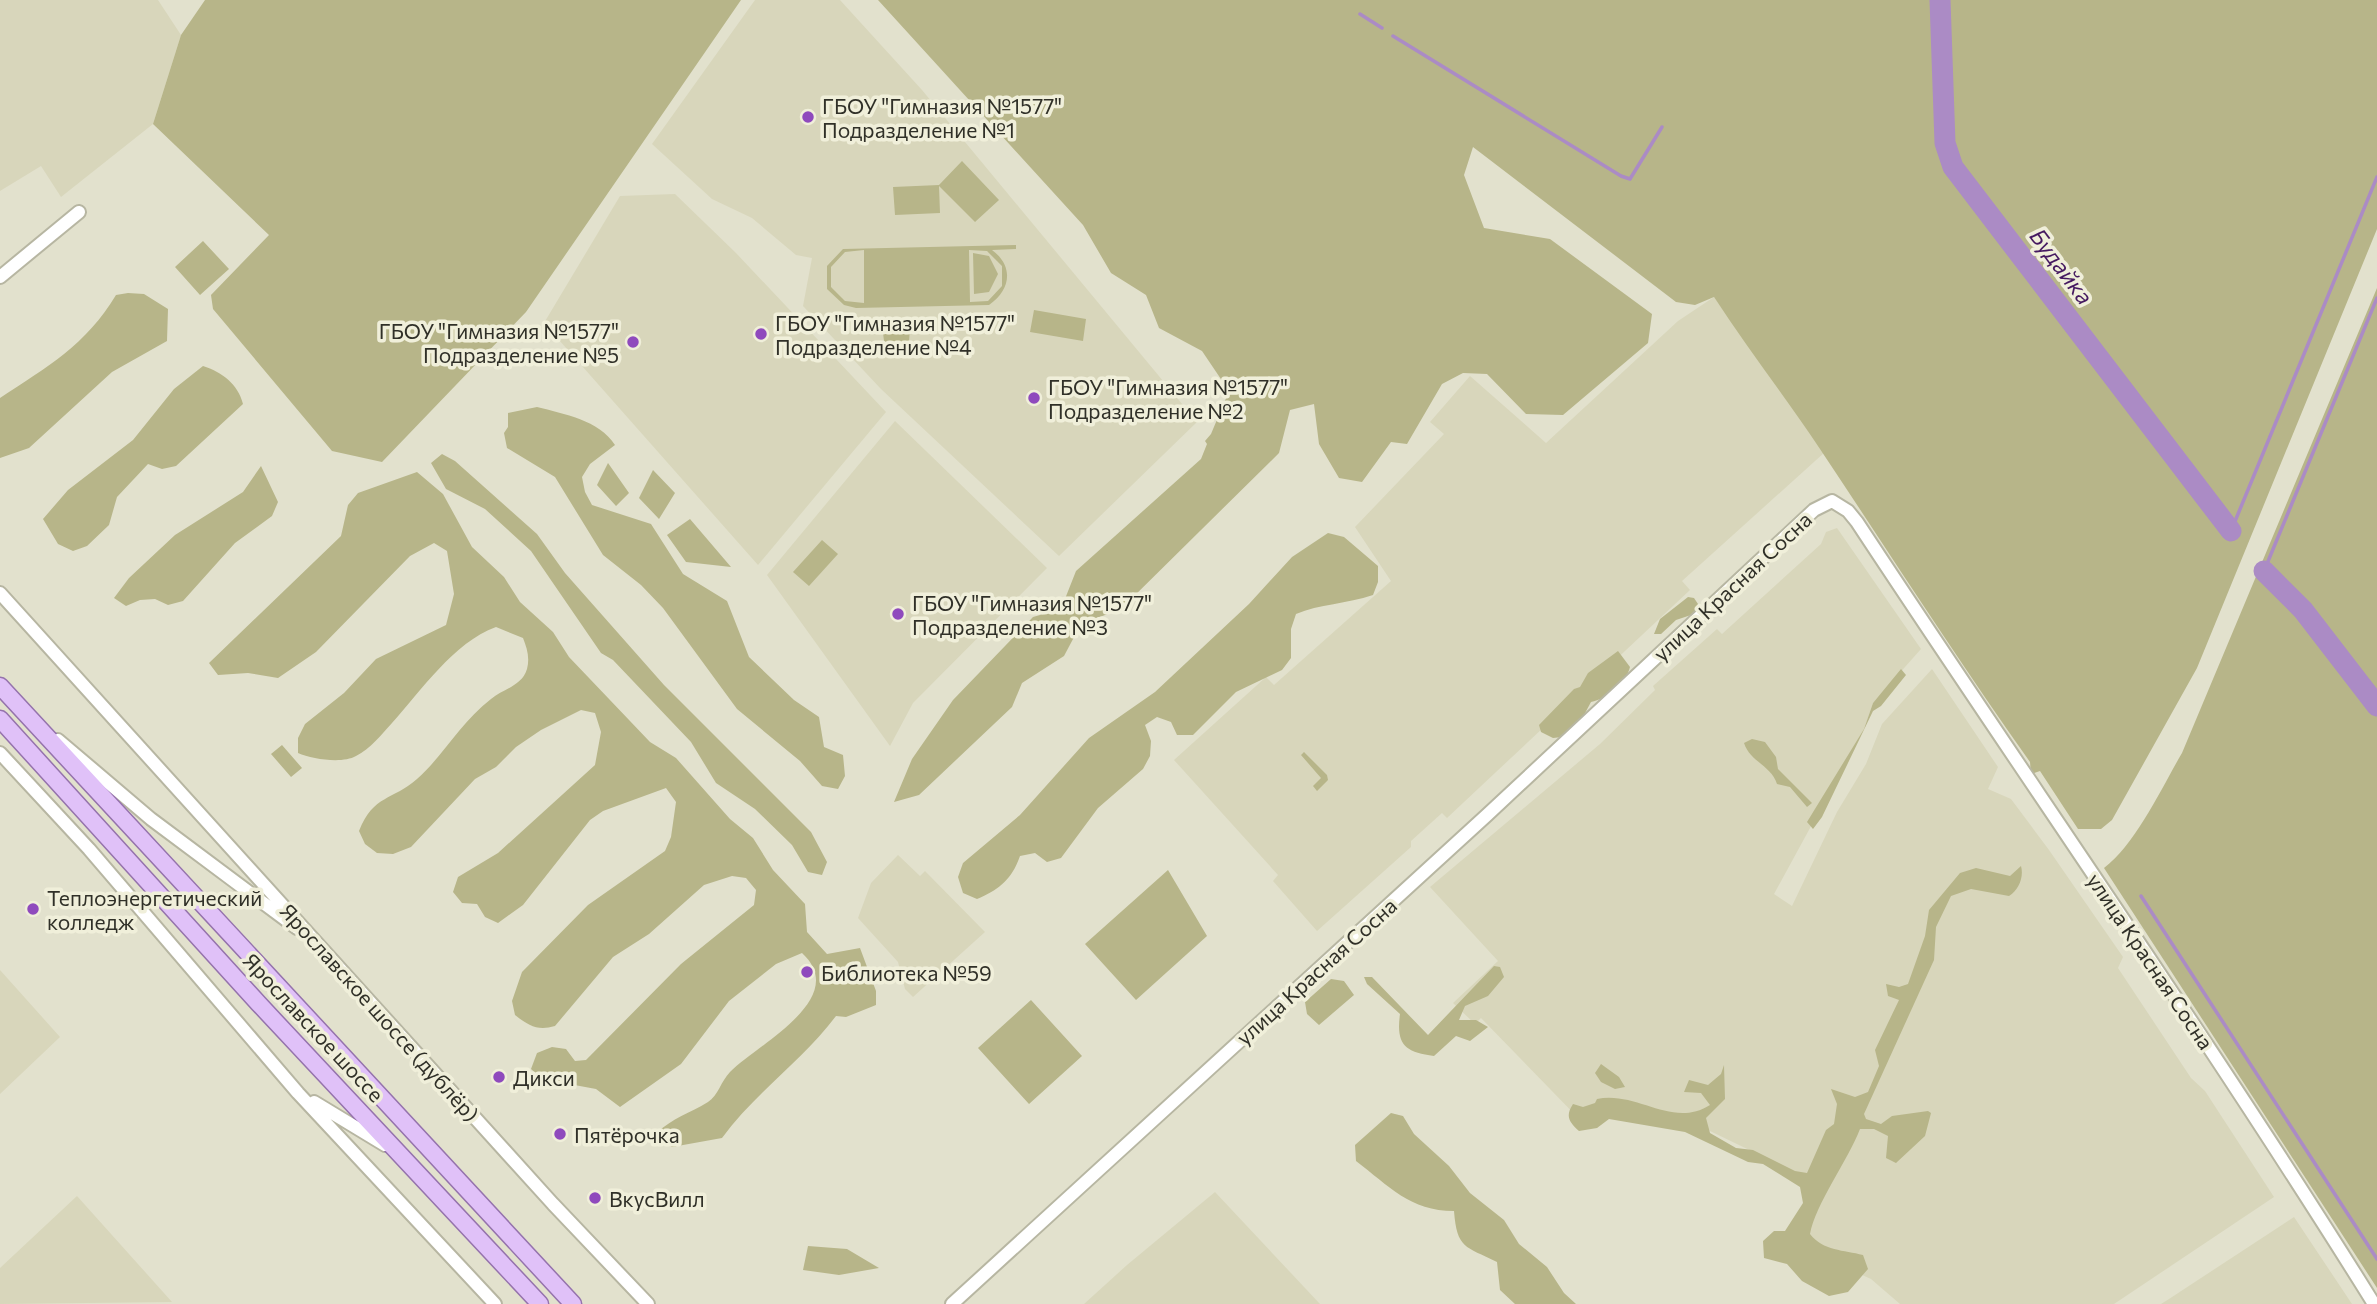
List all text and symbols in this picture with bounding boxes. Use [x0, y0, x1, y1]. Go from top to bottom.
place label: ГБОУ "Гимназия №1577" Подразделение №1 [822, 93, 1062, 142]
marker: ГБОУ "Гимназия №1577" Подразделение №1 [800, 109, 816, 125]
water label: Будайка [2024, 222, 2100, 310]
place label: ГБОУ "Гимназия №1577" Подразделение №4 [775, 310, 1015, 359]
place label: ГБОУ "Гимназия №1577" Подразделение №5 [379, 318, 619, 367]
marker: ГБОУ "Гимназия №1577" Подразделение №4 [753, 326, 769, 342]
marker: ГБОУ "Гимназия №1577" Подразделение №5 [625, 334, 641, 350]
place label: ГБОУ "Гимназия №1577" Подразделение №2 [1048, 374, 1288, 423]
marker: ГБОУ "Гимназия №1577" Подразделение №2 [1026, 390, 1042, 406]
street label: улица Красная Сосна [1648, 506, 1816, 666]
place label: ГБОУ "Гимназия №1577" Подразделение №3 [912, 590, 1152, 639]
marker: ГБОУ "Гимназия №1577" Подразделение №3 [890, 606, 906, 622]
street label: улица Красная Сосна [2083, 868, 2219, 1054]
place label: Теплоэнергетический колледж [47, 885, 262, 934]
street label: улица Красная Сосна [1231, 892, 1401, 1050]
street label: Ярославское шоссе (дублёр) [275, 898, 485, 1126]
marker: Теплоэнергетический колледж [25, 901, 41, 917]
street label: Ярославское шоссе [239, 947, 389, 1107]
place label: Библиотека №59 [821, 960, 992, 985]
marker: Библиотека №59 [799, 964, 815, 980]
place label: Дикси [513, 1065, 575, 1090]
marker: Дикси [491, 1069, 507, 1085]
place label: Пятёрочка [574, 1122, 680, 1147]
marker: Пятёрочка [552, 1126, 568, 1142]
place label: ВкусВилл [609, 1186, 705, 1211]
marker: ВкусВилл [587, 1190, 603, 1206]

